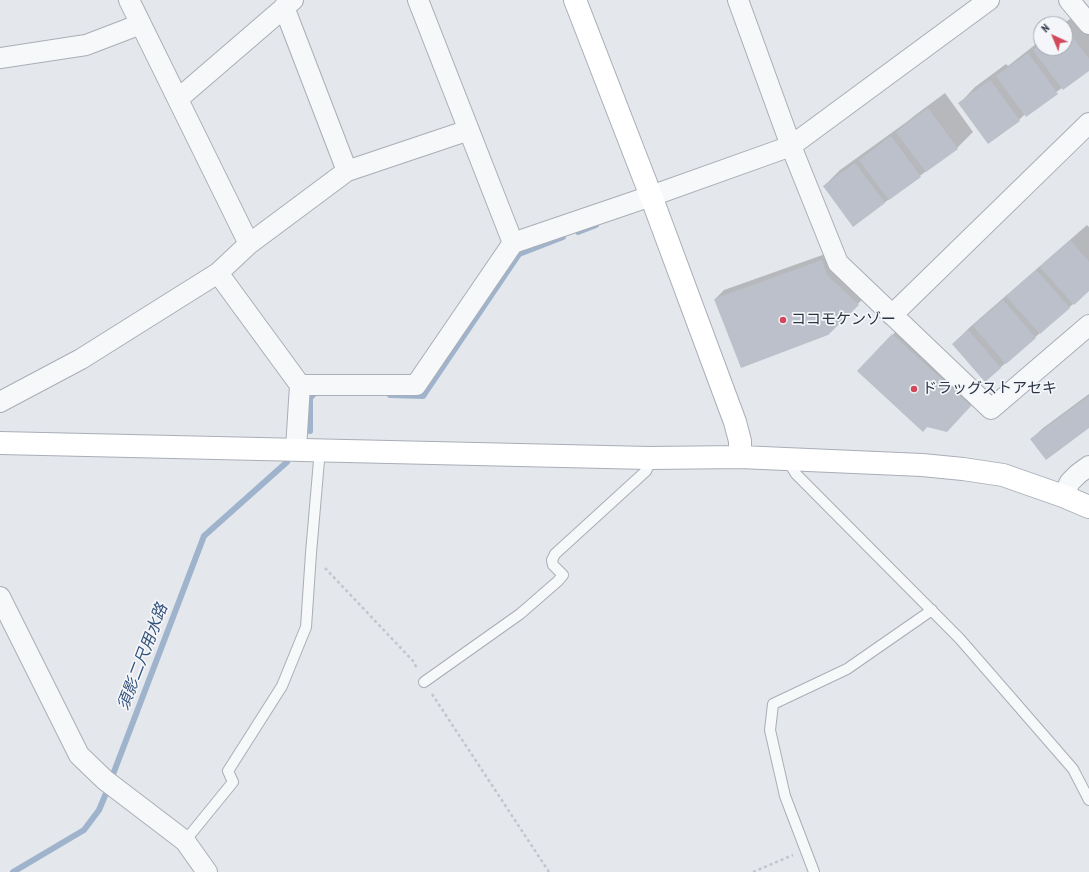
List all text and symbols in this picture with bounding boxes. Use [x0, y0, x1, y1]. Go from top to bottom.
north arrow [1033, 16, 1073, 56]
text: N [1038, 21, 1052, 35]
place label: ココモケンゾー [791, 311, 896, 329]
marker: ココモケンゾー [778, 315, 788, 325]
place label: ドラッグストアセキ [922, 380, 1057, 398]
marker: ドラッグストアセキ [909, 384, 919, 394]
water label: 須影二尺用水路 [114, 601, 172, 713]

